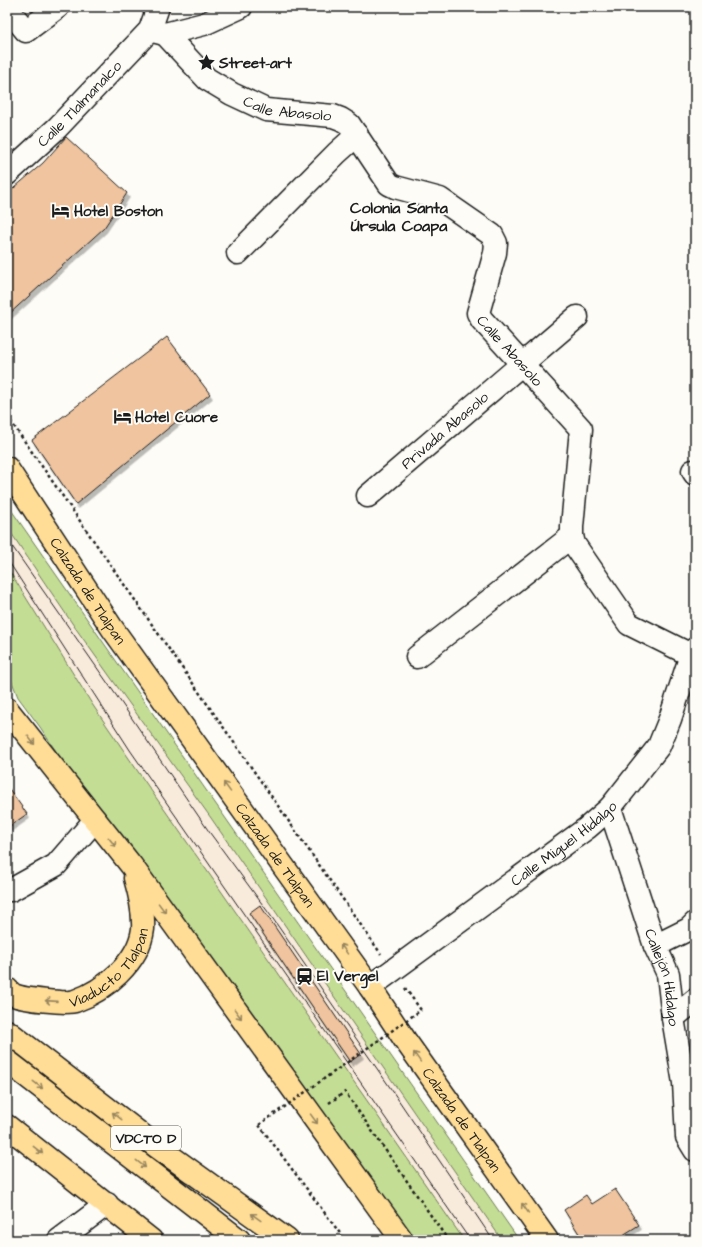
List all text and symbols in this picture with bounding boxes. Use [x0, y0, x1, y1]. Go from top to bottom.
place icon: Street-art [196, 53, 216, 73]
place label: Street-art [218, 53, 293, 74]
street label: Calle Tlalmanalco [33, 56, 127, 152]
street label: Calle Abasolo [240, 91, 333, 127]
district label: Colonia Santa Úrsula Coapa [350, 197, 449, 237]
hotel icon: Hotel Boston [51, 201, 71, 221]
place label: Hotel Boston [74, 201, 163, 222]
street label: Calle Abasolo [472, 311, 548, 392]
street label: Privada Abasolo [397, 387, 494, 474]
hotel icon: Hotel Cuore [112, 407, 132, 427]
place label: Hotel Cuore [135, 407, 218, 428]
street label: Calzada de Tlalpan [44, 534, 131, 649]
one-way arrow [27, 734, 36, 745]
one-way arrow [223, 782, 231, 793]
street label: Calle Miguel Hidalgo [506, 797, 623, 892]
street label: Calzada de Tlalpan [230, 799, 320, 912]
one-way arrow [107, 836, 116, 847]
one-way arrow [158, 903, 166, 914]
street label: Viaducto Tlalpan [67, 926, 154, 1013]
street label: Callejón Hidalgo [639, 926, 684, 1028]
one-way arrow [339, 944, 348, 955]
station icon: El Vergel [294, 966, 314, 986]
place label: El Vergel [317, 966, 379, 989]
one-way arrow [45, 998, 58, 1005]
one-way arrow [234, 1008, 242, 1019]
one-way arrow [413, 1051, 421, 1062]
street label: Calzada de Tlalpan [417, 1064, 506, 1177]
one-way arrow [32, 1080, 43, 1089]
one-way arrow [112, 1111, 123, 1120]
one-way arrow [310, 1113, 319, 1124]
road number: VDCTO D [111, 1126, 181, 1150]
one-way arrow [32, 1146, 43, 1154]
one-way arrow [135, 1160, 146, 1168]
one-way arrow [521, 1203, 529, 1214]
one-way arrow [250, 1213, 261, 1221]

